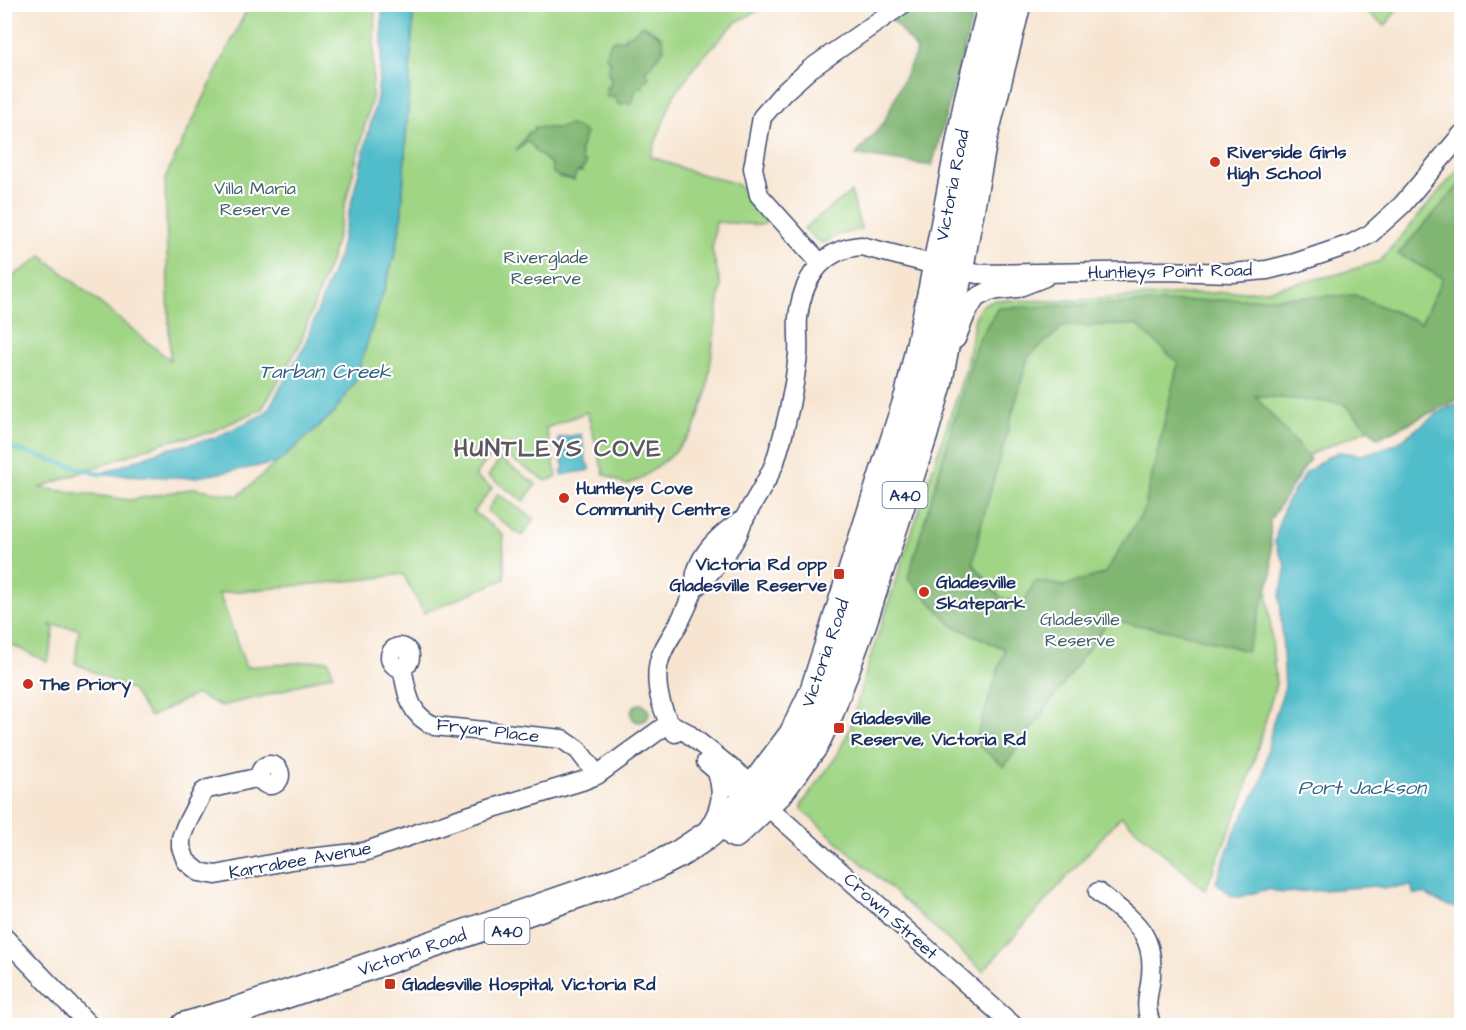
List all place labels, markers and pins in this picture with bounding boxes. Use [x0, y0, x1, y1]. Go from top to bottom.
place label: Riverside Girls High School [1227, 140, 1346, 187]
marker: Riverside Girls High School [1208, 155, 1222, 169]
place label: Huntleys Cove Community Centre [576, 476, 731, 523]
marker: Huntleys Cove Community Centre [557, 491, 571, 505]
place label: Victoria Rd opp Gladesville Reserve [670, 552, 827, 598]
marker: Victoria Rd opp Gladesville Reserve [832, 567, 846, 581]
place label: Gladesville Skatepark [935, 570, 1026, 616]
marker: Gladesville Skatepark [917, 585, 931, 599]
place label: The Priory [39, 672, 131, 698]
marker: The Priory [21, 677, 35, 691]
place label: Gladesville Reserve, Victoria Rd [851, 706, 1026, 752]
marker: Gladesville Reserve, Victoria Rd [832, 721, 846, 735]
place label: Gladesville Hospital, Victoria Rd [402, 972, 656, 997]
marker: Gladesville Hospital, Victoria Rd [383, 977, 397, 991]

